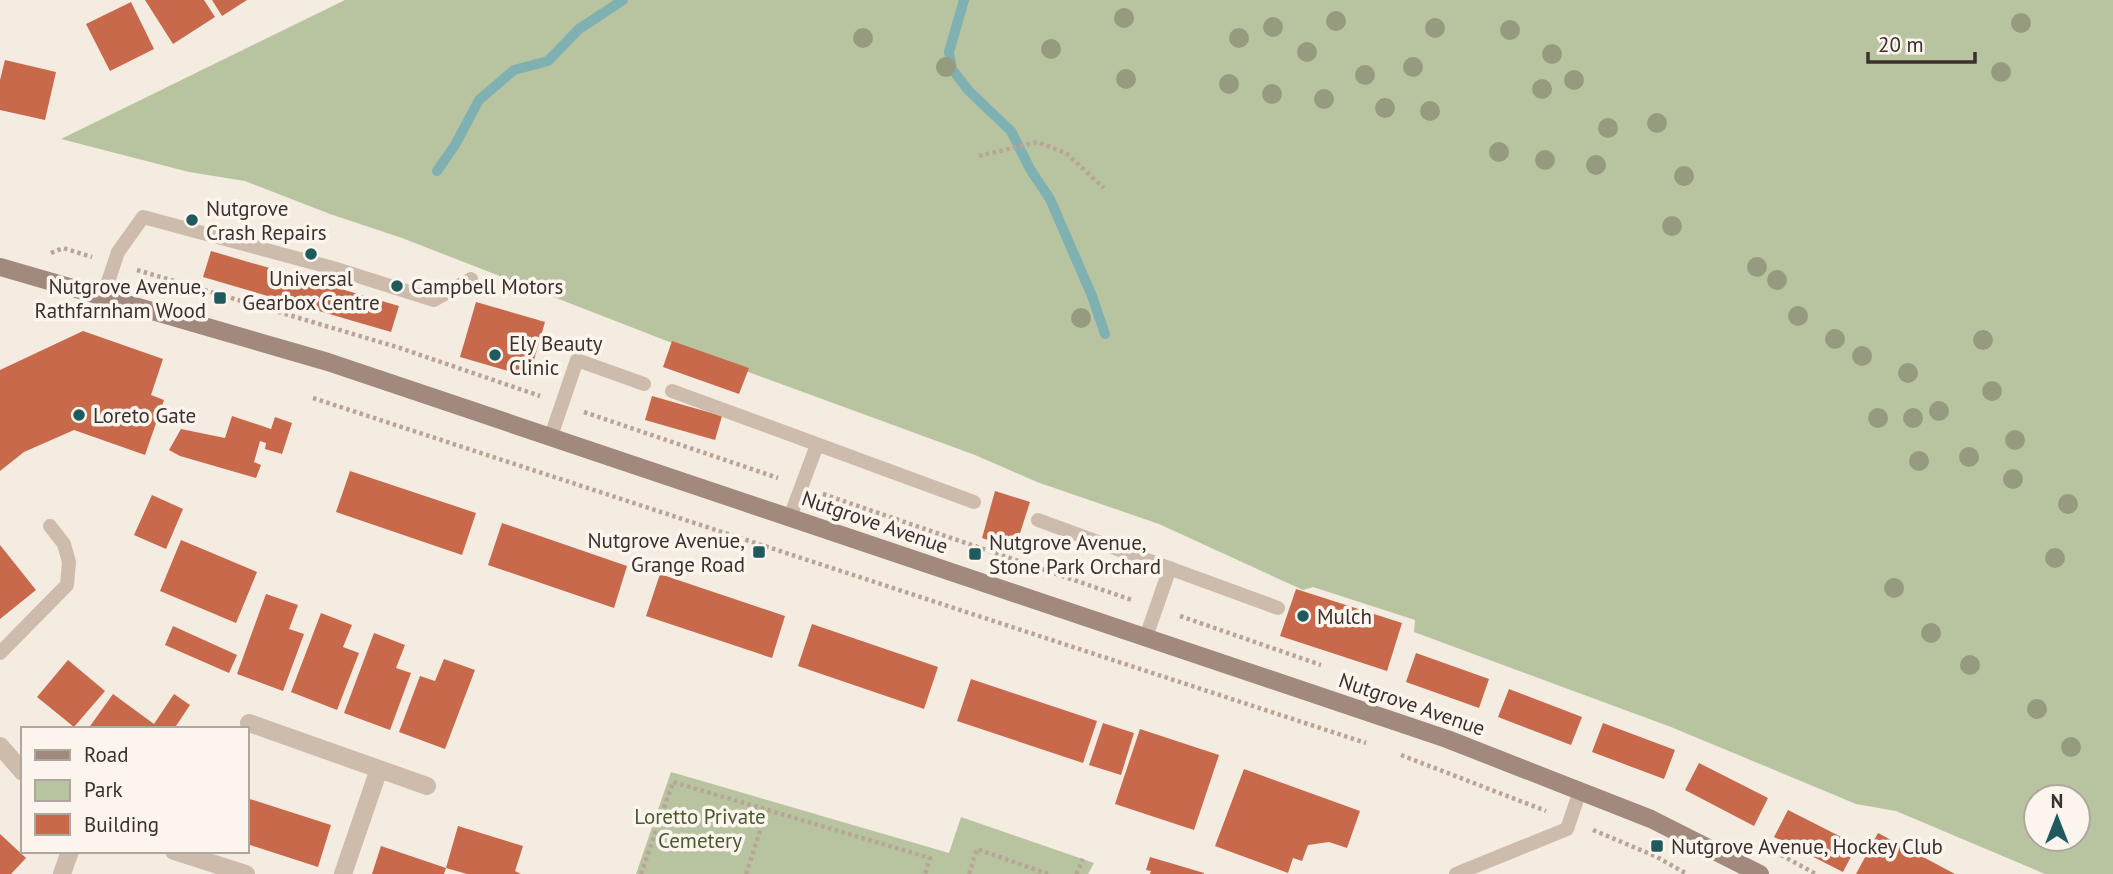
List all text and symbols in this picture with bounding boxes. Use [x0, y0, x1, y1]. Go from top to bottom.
scale bar [1868, 21, 1975, 65]
text: 20 m [1878, 31, 1924, 58]
place label: Nutgrove Crash Repairs [206, 195, 327, 246]
marker: Nutgrove Crash Repairs [184, 212, 200, 228]
marker: Universal Gearbox Centre [303, 246, 319, 262]
place label: Universal Gearbox Centre [242, 265, 380, 316]
place label: Nutgrove Avenue, Rathfarnham Wood [34, 273, 206, 324]
place label: Campbell Motors [411, 273, 563, 300]
marker: Campbell Motors [389, 278, 405, 294]
marker: Nutgrove Avenue, Rathfarnham Wood [212, 290, 228, 306]
place label: Ely Beauty Clinic [509, 330, 603, 381]
marker: Ely Beauty Clinic [487, 347, 503, 363]
place label: Loreto Gate [93, 402, 196, 429]
marker: Loreto Gate [71, 407, 87, 423]
street label: Nutgrove Avenue [798, 484, 952, 560]
place label: Nutgrove Avenue, Grange Road [587, 527, 745, 578]
place label: Nutgrove Avenue, Stone Park Orchard [989, 529, 1161, 580]
marker: Nutgrove Avenue, Grange Road [751, 544, 767, 560]
marker: Nutgrove Avenue, Stone Park Orchard [967, 546, 983, 562]
place label: Mulch [1317, 603, 1372, 630]
marker: Mulch [1295, 608, 1311, 624]
street label: Nutgrove Avenue [1335, 666, 1489, 742]
legend [21, 727, 248, 853]
text: Road [84, 741, 128, 768]
text: Park [84, 776, 123, 803]
north arrow [2022, 783, 2092, 853]
text: N [2051, 789, 2063, 813]
park label: Loretto Private Cemetery [634, 803, 766, 854]
text: Building [84, 811, 159, 838]
place label: Nutgrove Avenue, Hockey Club [1671, 833, 1943, 860]
marker: Nutgrove Avenue, Hockey Club [1649, 838, 1665, 854]

